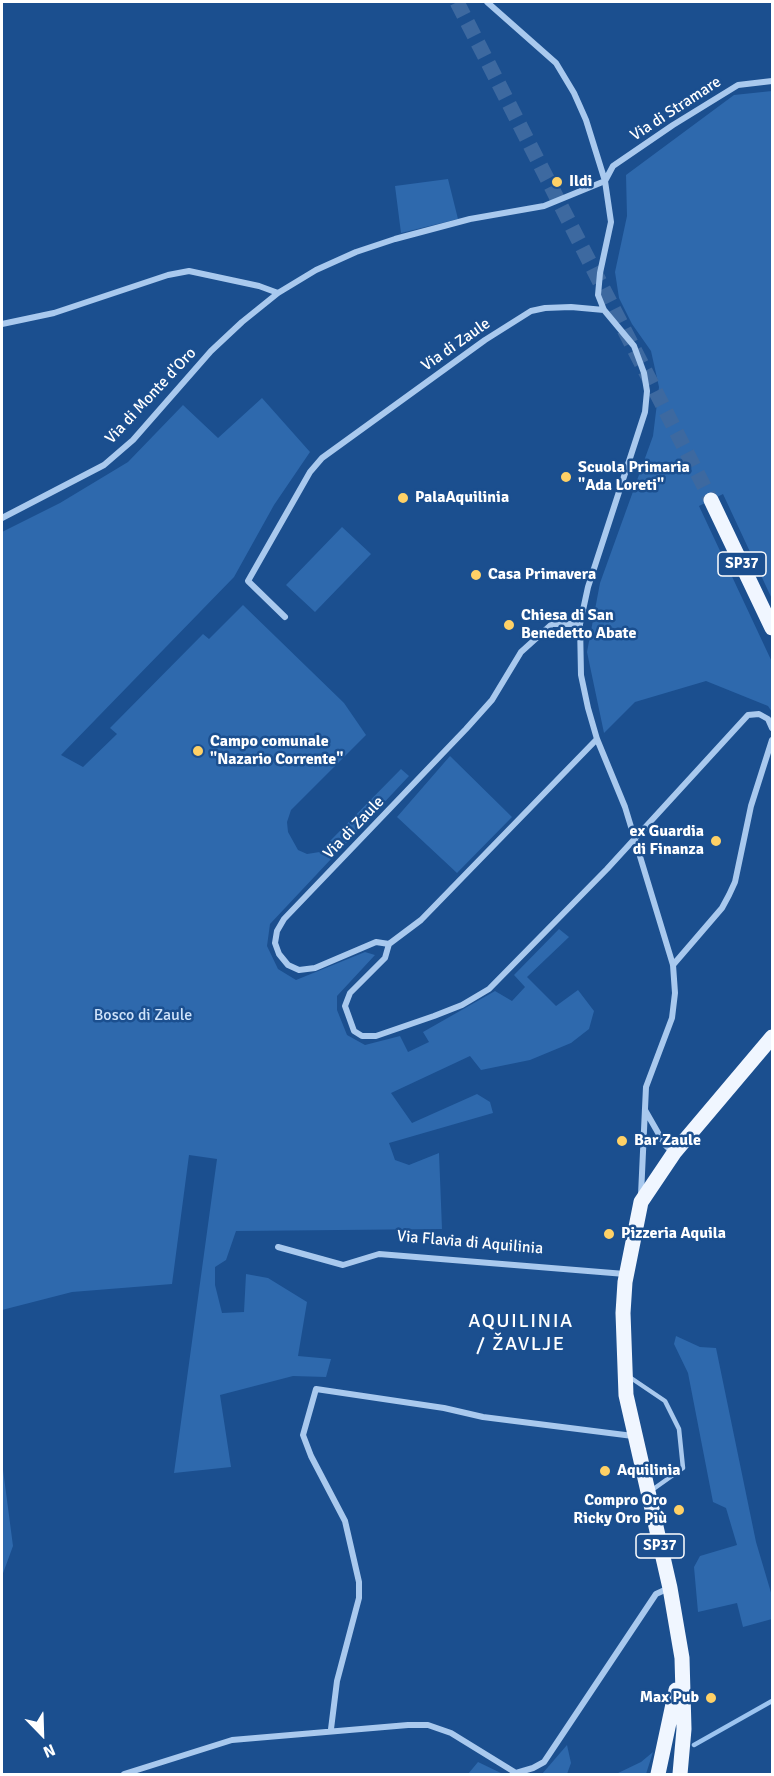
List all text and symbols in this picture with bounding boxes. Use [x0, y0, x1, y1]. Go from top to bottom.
street label: Via di Stramare [627, 73, 725, 145]
place label: Ildi [569, 172, 592, 192]
marker: Ildi [550, 175, 564, 189]
street label: Via di Zaule [418, 314, 494, 376]
street label: Via di Monte d'Oro [101, 344, 201, 448]
place label: Scuola Primaria "Ada Loreti" [578, 458, 690, 496]
marker: Scuola Primaria "Ada Loreti" [559, 470, 573, 484]
place label: PalaAquilinia [415, 488, 509, 508]
marker: PalaAquilinia [396, 491, 410, 505]
road number: SP37 [718, 552, 766, 576]
place label: Casa Primavera [488, 565, 596, 585]
marker: Casa Primavera [469, 568, 483, 582]
place label: Chiesa di San Benedetto Abate [521, 606, 636, 644]
marker: Chiesa di San Benedetto Abate [502, 618, 516, 632]
place label: Campo comunale "Nazario Corrente" [210, 732, 343, 770]
marker: Campo comunale "Nazario Corrente" [191, 744, 205, 758]
street label: Via di Zaule [319, 793, 389, 863]
place label: ex Guardia di Finanza [630, 822, 704, 860]
marker: ex Guardia di Finanza [709, 834, 723, 848]
park label: Bosco di Zaule [94, 1006, 192, 1026]
place label: Bar Zaule [634, 1131, 701, 1151]
marker: Bar Zaule [615, 1134, 629, 1148]
place label: Pizzeria Aquila [621, 1224, 726, 1244]
street label: Via Flavia di Aquilinia [396, 1227, 544, 1259]
marker: Pizzeria Aquila [602, 1227, 616, 1241]
district label: AQUILINIA / ŽAVLJE [468, 1310, 574, 1357]
place label: Aquilinia [617, 1461, 681, 1481]
marker: Aquilinia [598, 1464, 612, 1478]
place label: Compro Oro Ricky Oro Più [573, 1491, 667, 1529]
marker: Compro Oro Ricky Oro Più [672, 1503, 686, 1517]
road number: SP37 [636, 1534, 684, 1558]
place label: Max Pub [640, 1688, 699, 1708]
marker: Max Pub [704, 1691, 718, 1705]
north arrow [12, 1704, 72, 1764]
text: N [40, 1739, 58, 1762]

